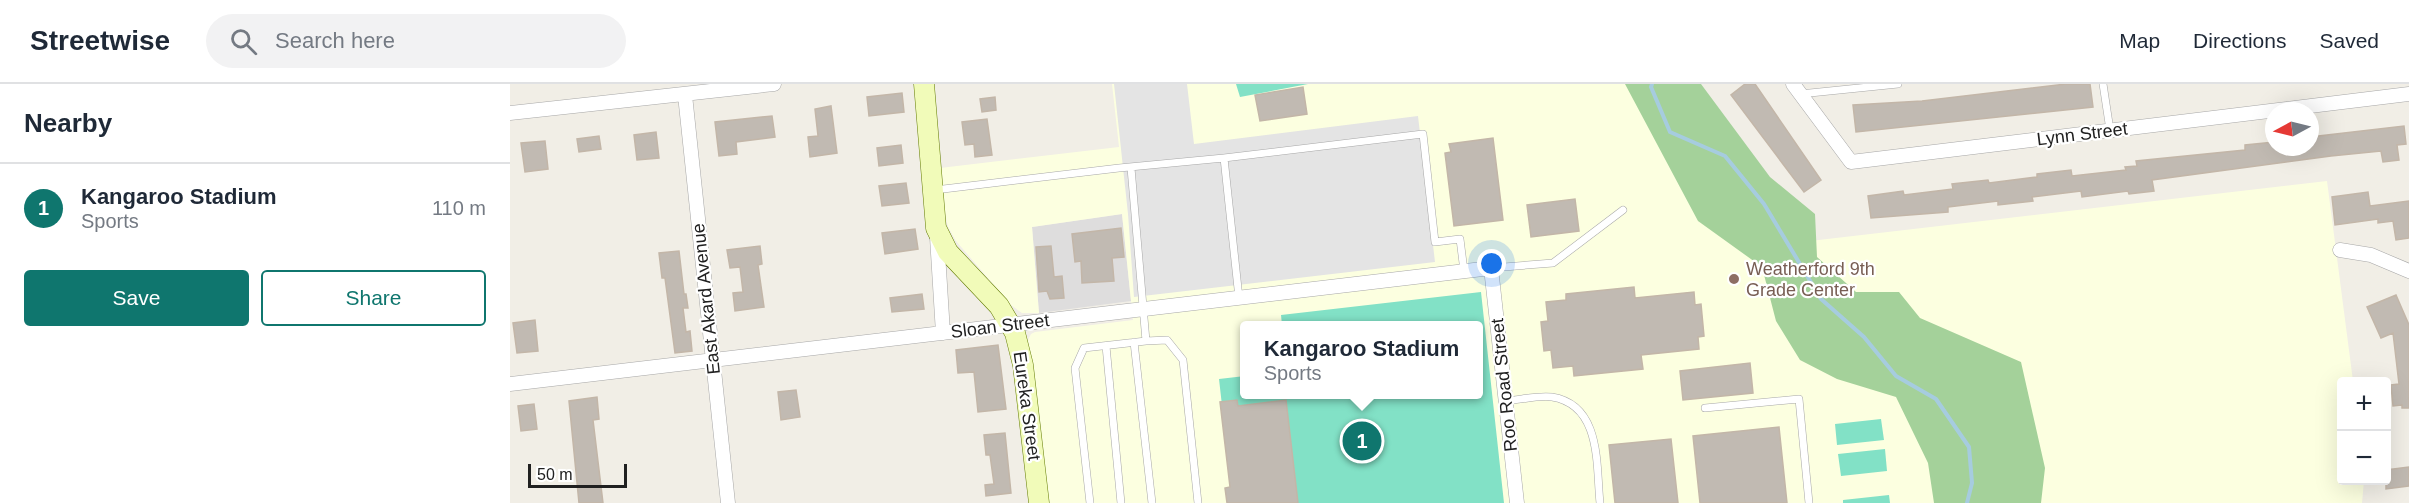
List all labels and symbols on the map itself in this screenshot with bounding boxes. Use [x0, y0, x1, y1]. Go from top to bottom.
north arrow [2265, 102, 2319, 156]
street label: Lynn Street [2035, 119, 2129, 149]
street label: East Akard Avenue [688, 222, 724, 376]
your location [1477, 249, 1506, 278]
place label: Weatherford 9th Grade Center [1746, 259, 1875, 300]
marker: Weatherford 9th Grade Center [1727, 272, 1741, 286]
street label: Sloan Street [950, 310, 1050, 342]
street label: Roo Road Street [1487, 317, 1521, 453]
street label: Eureka Street [1009, 350, 1045, 462]
pin: 1 [1342, 418, 1382, 464]
scale bar [528, 461, 627, 488]

